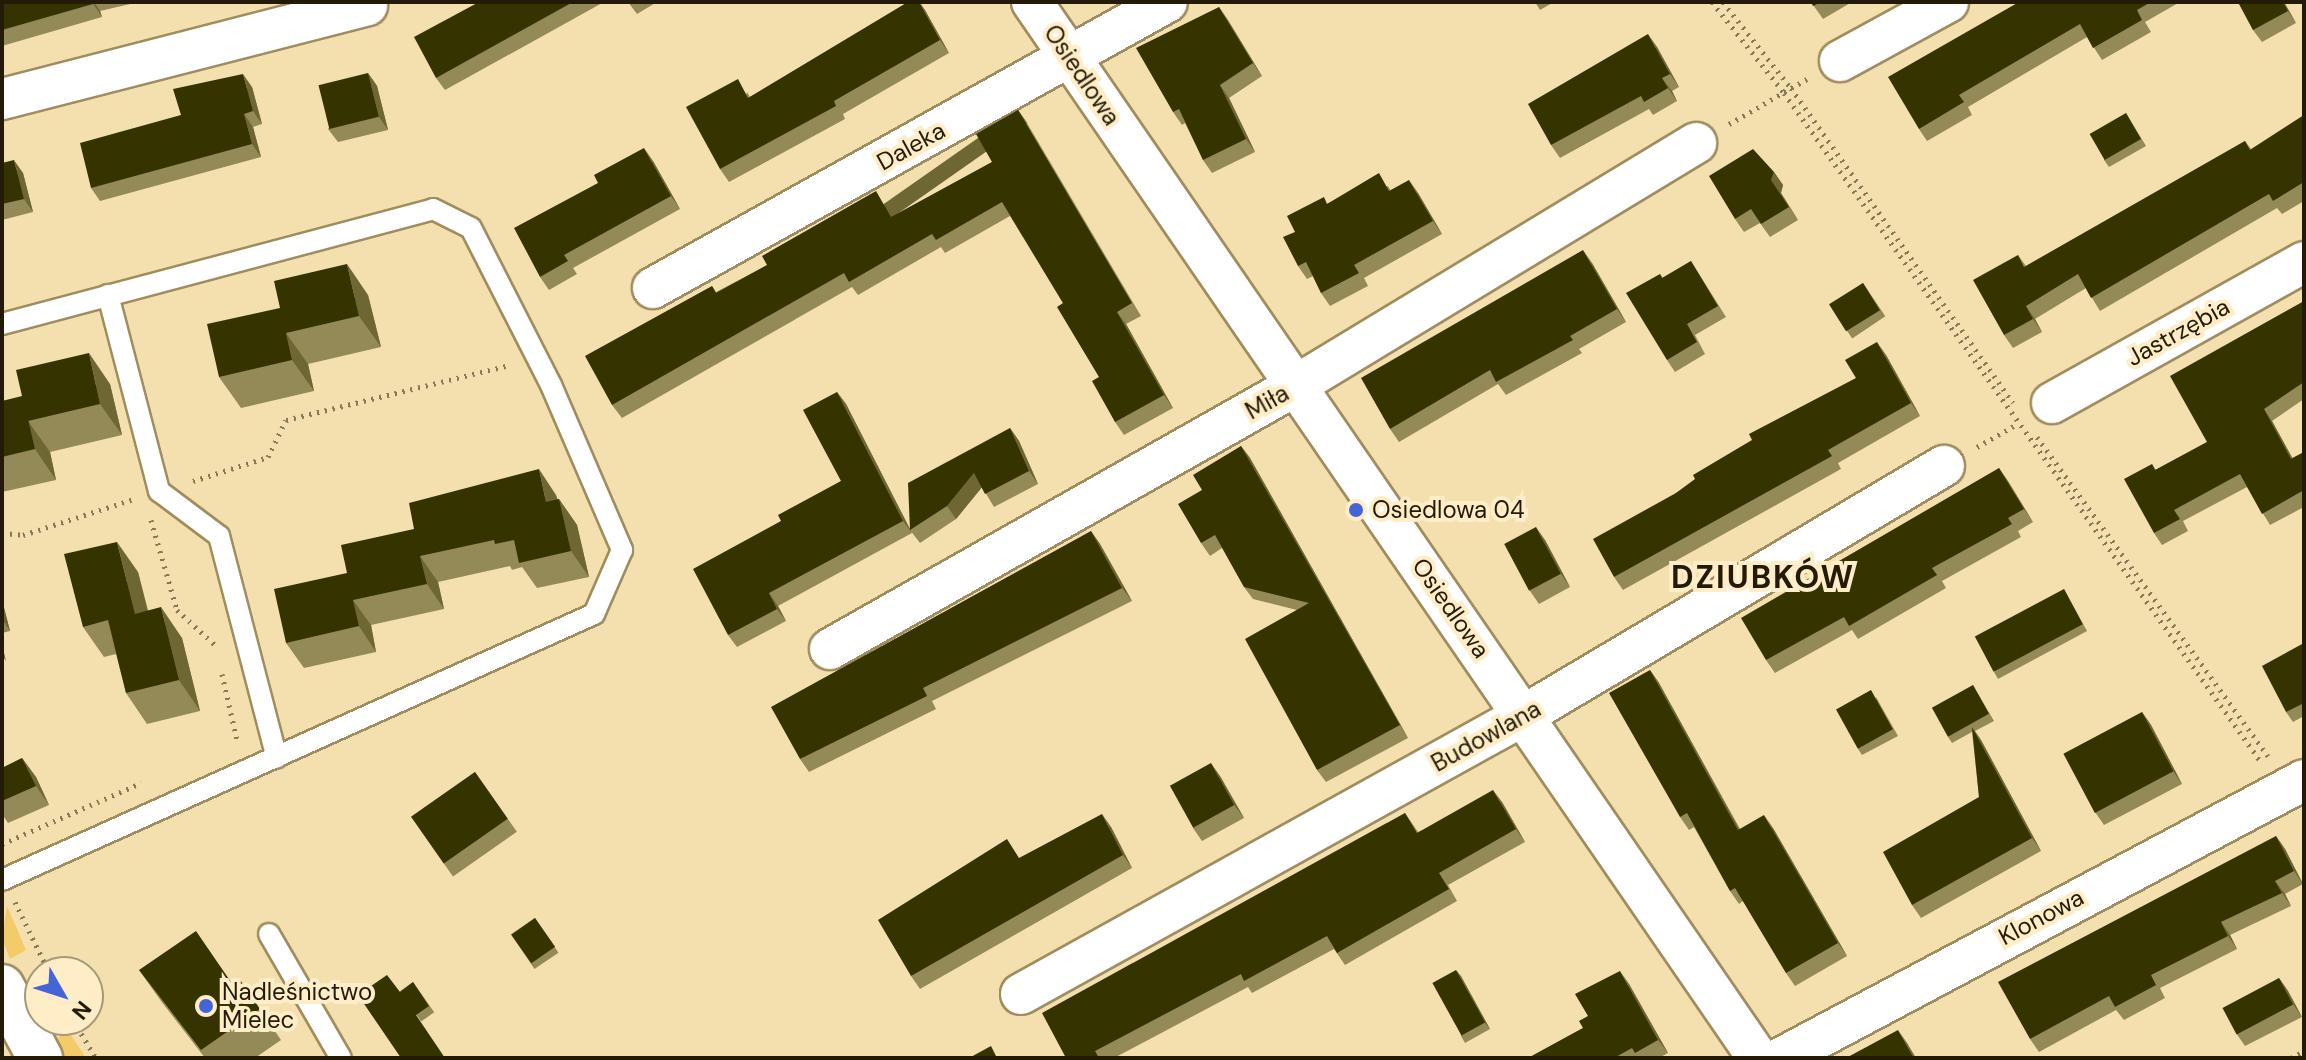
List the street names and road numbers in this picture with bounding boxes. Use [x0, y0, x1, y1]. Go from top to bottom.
street label: Osiedlowa [1038, 19, 1126, 131]
street label: Daleka [872, 116, 950, 176]
street label: Jastrzębia [2121, 292, 2235, 372]
street label: Miła [1240, 378, 1294, 426]
street label: Osiedlowa [1406, 553, 1496, 663]
street label: Budowlana [1426, 694, 1546, 778]
street label: Klonowa [1994, 883, 2088, 951]

